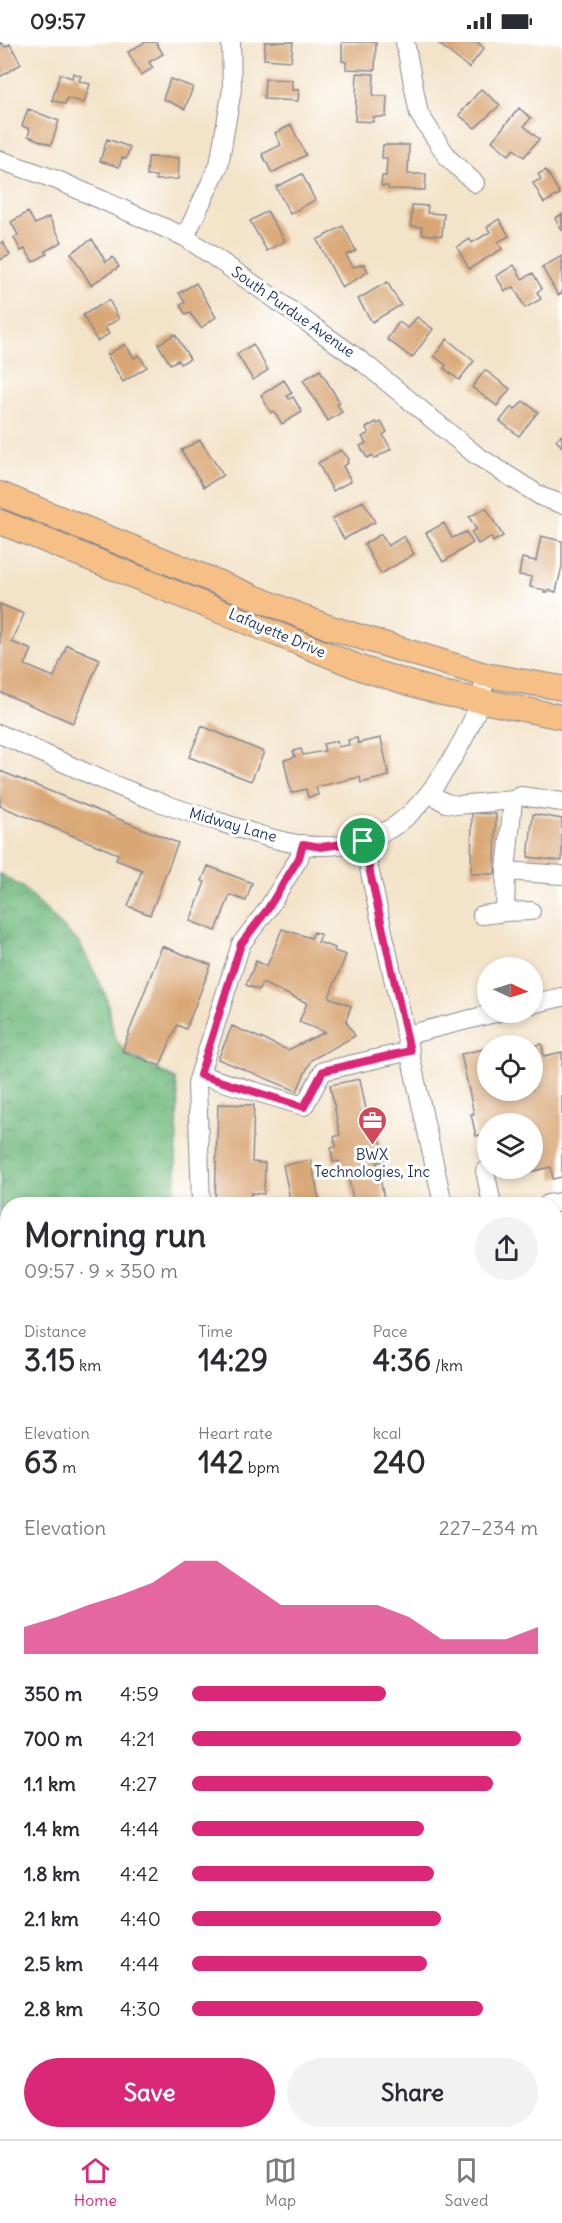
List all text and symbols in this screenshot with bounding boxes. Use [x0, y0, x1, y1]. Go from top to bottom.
text: 09:57 [30, 7, 86, 35]
street label: South Purdue Avenue [228, 262, 359, 361]
street label: Lafayette Drive [226, 604, 329, 662]
street label: Midway Lane [187, 803, 279, 846]
pin [337, 815, 388, 866]
icon: arrive [346, 824, 379, 857]
north arrow [477, 957, 543, 1023]
map controls [477, 957, 543, 1179]
button: locate [477, 1035, 543, 1101]
office icon: BWX Technologies, Inc [356, 1104, 388, 1146]
button: layers [477, 1113, 543, 1179]
place label: BWX Technologies, Inc [314, 1145, 430, 1181]
text: Morning run [24, 1214, 206, 1256]
button: share [475, 1217, 538, 1280]
text: 09:57 · 9 × 350 m [24, 1258, 178, 1283]
text: Distance [24, 1321, 86, 1341]
text: Time [198, 1321, 233, 1341]
text: Pace [373, 1321, 407, 1341]
text: 3.15 [24, 1341, 75, 1379]
text: 14:29 [198, 1341, 268, 1379]
text: 4:36 [373, 1341, 431, 1379]
text: km [75, 1355, 101, 1375]
text: /km [431, 1355, 463, 1375]
text: Elevation [24, 1423, 90, 1443]
text: Heart rate [198, 1423, 273, 1443]
text: kcal [373, 1423, 401, 1443]
text: 63 [24, 1443, 58, 1481]
text: 142 [198, 1443, 244, 1481]
text: 240 [373, 1443, 426, 1481]
text: m [58, 1457, 76, 1477]
text: bpm [244, 1457, 280, 1477]
text: Elevation [24, 1515, 106, 1540]
text: 227–234 m [439, 1515, 538, 1540]
text: 350 m [24, 1681, 82, 1706]
text: 4:59 [120, 1681, 159, 1706]
text: 700 m [24, 1726, 82, 1751]
text: 4:21 [120, 1726, 155, 1751]
text: 1.1 km [24, 1771, 76, 1796]
text: 4:27 [120, 1771, 157, 1796]
text: 1.4 km [24, 1816, 80, 1841]
text: 4:44 [120, 1816, 159, 1841]
text: 1.8 km [24, 1861, 80, 1886]
text: 4:42 [120, 1861, 159, 1886]
text: 2.1 km [24, 1906, 79, 1931]
text: 4:40 [120, 1906, 161, 1931]
text: 2.5 km [24, 1951, 83, 1976]
text: 4:44 [120, 1951, 159, 1976]
text: 2.8 km [24, 1996, 83, 2021]
text: 4:30 [120, 1996, 161, 2021]
button: Save [24, 2058, 275, 2127]
button: Share [287, 2058, 538, 2127]
tab: Home [74, 2154, 117, 2210]
tab: Map [264, 2154, 297, 2210]
tab: Saved [445, 2154, 488, 2210]

